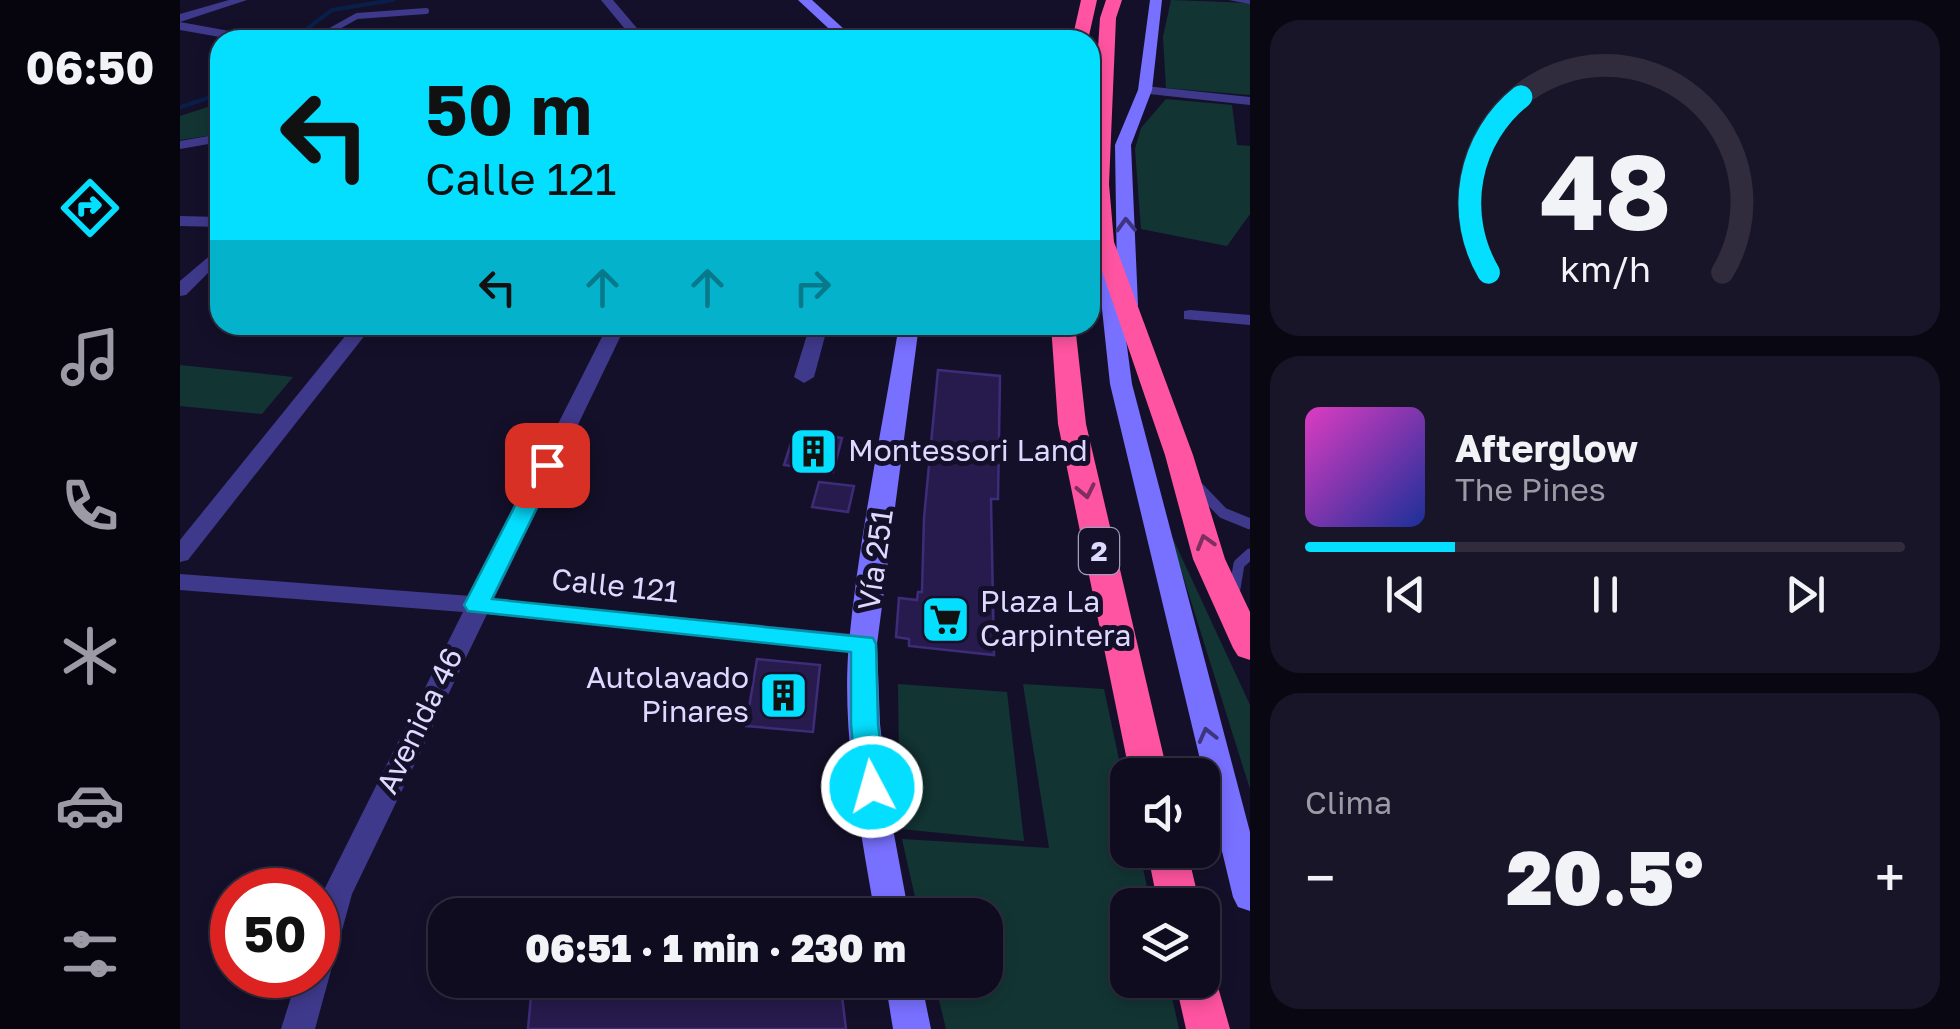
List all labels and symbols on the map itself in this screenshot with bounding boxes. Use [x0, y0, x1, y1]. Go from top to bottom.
one-way arrow [1115, 217, 1136, 233]
pin [505, 423, 590, 508]
building icon: Montessori Land [787, 425, 839, 477]
place label: Montessori Land [848, 432, 1088, 468]
one-way arrow [1075, 482, 1096, 499]
street label: Vía 251 [850, 507, 900, 613]
road number: 2 [1079, 528, 1119, 574]
one-way arrow [1195, 534, 1216, 551]
street label: Calle 121 [550, 560, 680, 610]
place label: Plaza La Carpintera [980, 583, 1131, 653]
supermarket icon: Plaza La Carpintera [919, 593, 971, 645]
street label: Avenida 46 [368, 642, 470, 799]
place label: Autolavado Pinares [586, 659, 749, 729]
building icon: Autolavado Pinares [758, 669, 810, 721]
one-way arrow [1198, 727, 1219, 744]
position arrow [820, 735, 924, 839]
speed limit sign: 50 [210, 868, 340, 998]

